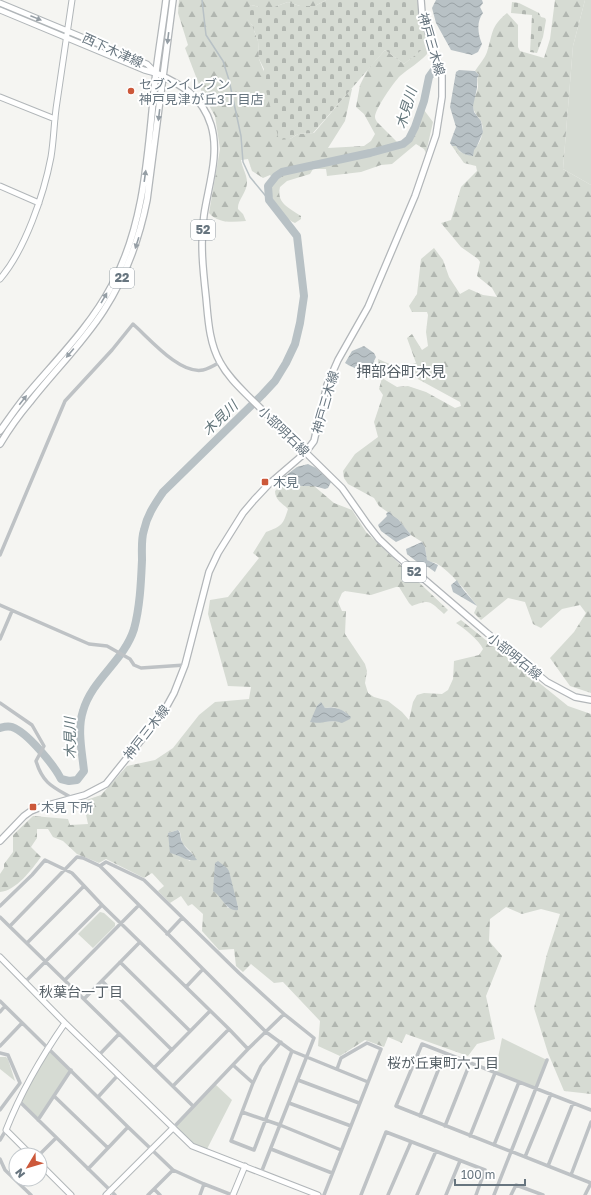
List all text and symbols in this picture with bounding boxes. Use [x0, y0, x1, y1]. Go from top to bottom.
street label: 神戸三木線 [415, 11, 449, 77]
one-way arrow [31, 15, 42, 21]
street label: 西下木津線 [80, 29, 146, 71]
one-way arrow [165, 32, 171, 44]
place label: セブンイレブン 神戸見津が丘3丁目店 [139, 76, 264, 107]
water label: 木見川 [391, 83, 420, 130]
marker: セブンイレブン 神戸見津が丘3丁目店 [126, 86, 136, 96]
one-way arrow [155, 109, 162, 121]
one-way arrow [142, 170, 148, 182]
road number: 52 [191, 220, 215, 240]
one-way arrow [133, 237, 139, 249]
road number: 22 [110, 268, 134, 288]
one-way arrow [101, 293, 108, 304]
one-way arrow [66, 348, 75, 359]
district label: 押部谷町木見 [356, 362, 446, 380]
street label: 神戸三木線 [308, 369, 342, 435]
one-way arrow [19, 395, 28, 406]
water label: 木見川 [199, 396, 242, 438]
street label: 小部明石線 [255, 403, 313, 459]
place label: 木見 [273, 474, 299, 490]
marker: 木見 [260, 477, 270, 487]
road number: 52 [402, 562, 426, 582]
street label: 小部明石線 [485, 629, 545, 683]
street label: 神戸三木線 [120, 701, 172, 763]
water label: 木見川 [61, 715, 78, 759]
place label: 木見下所 [41, 799, 93, 815]
marker: 木見下所 [28, 802, 38, 812]
district label: 秋葉台一丁目 [39, 983, 123, 1000]
district label: 桜が丘東町六丁目 [387, 1054, 499, 1071]
north arrow [8, 1147, 48, 1187]
scale bar [455, 1161, 525, 1187]
text: N [12, 1166, 27, 1181]
text: 100 m [461, 1167, 495, 1182]

